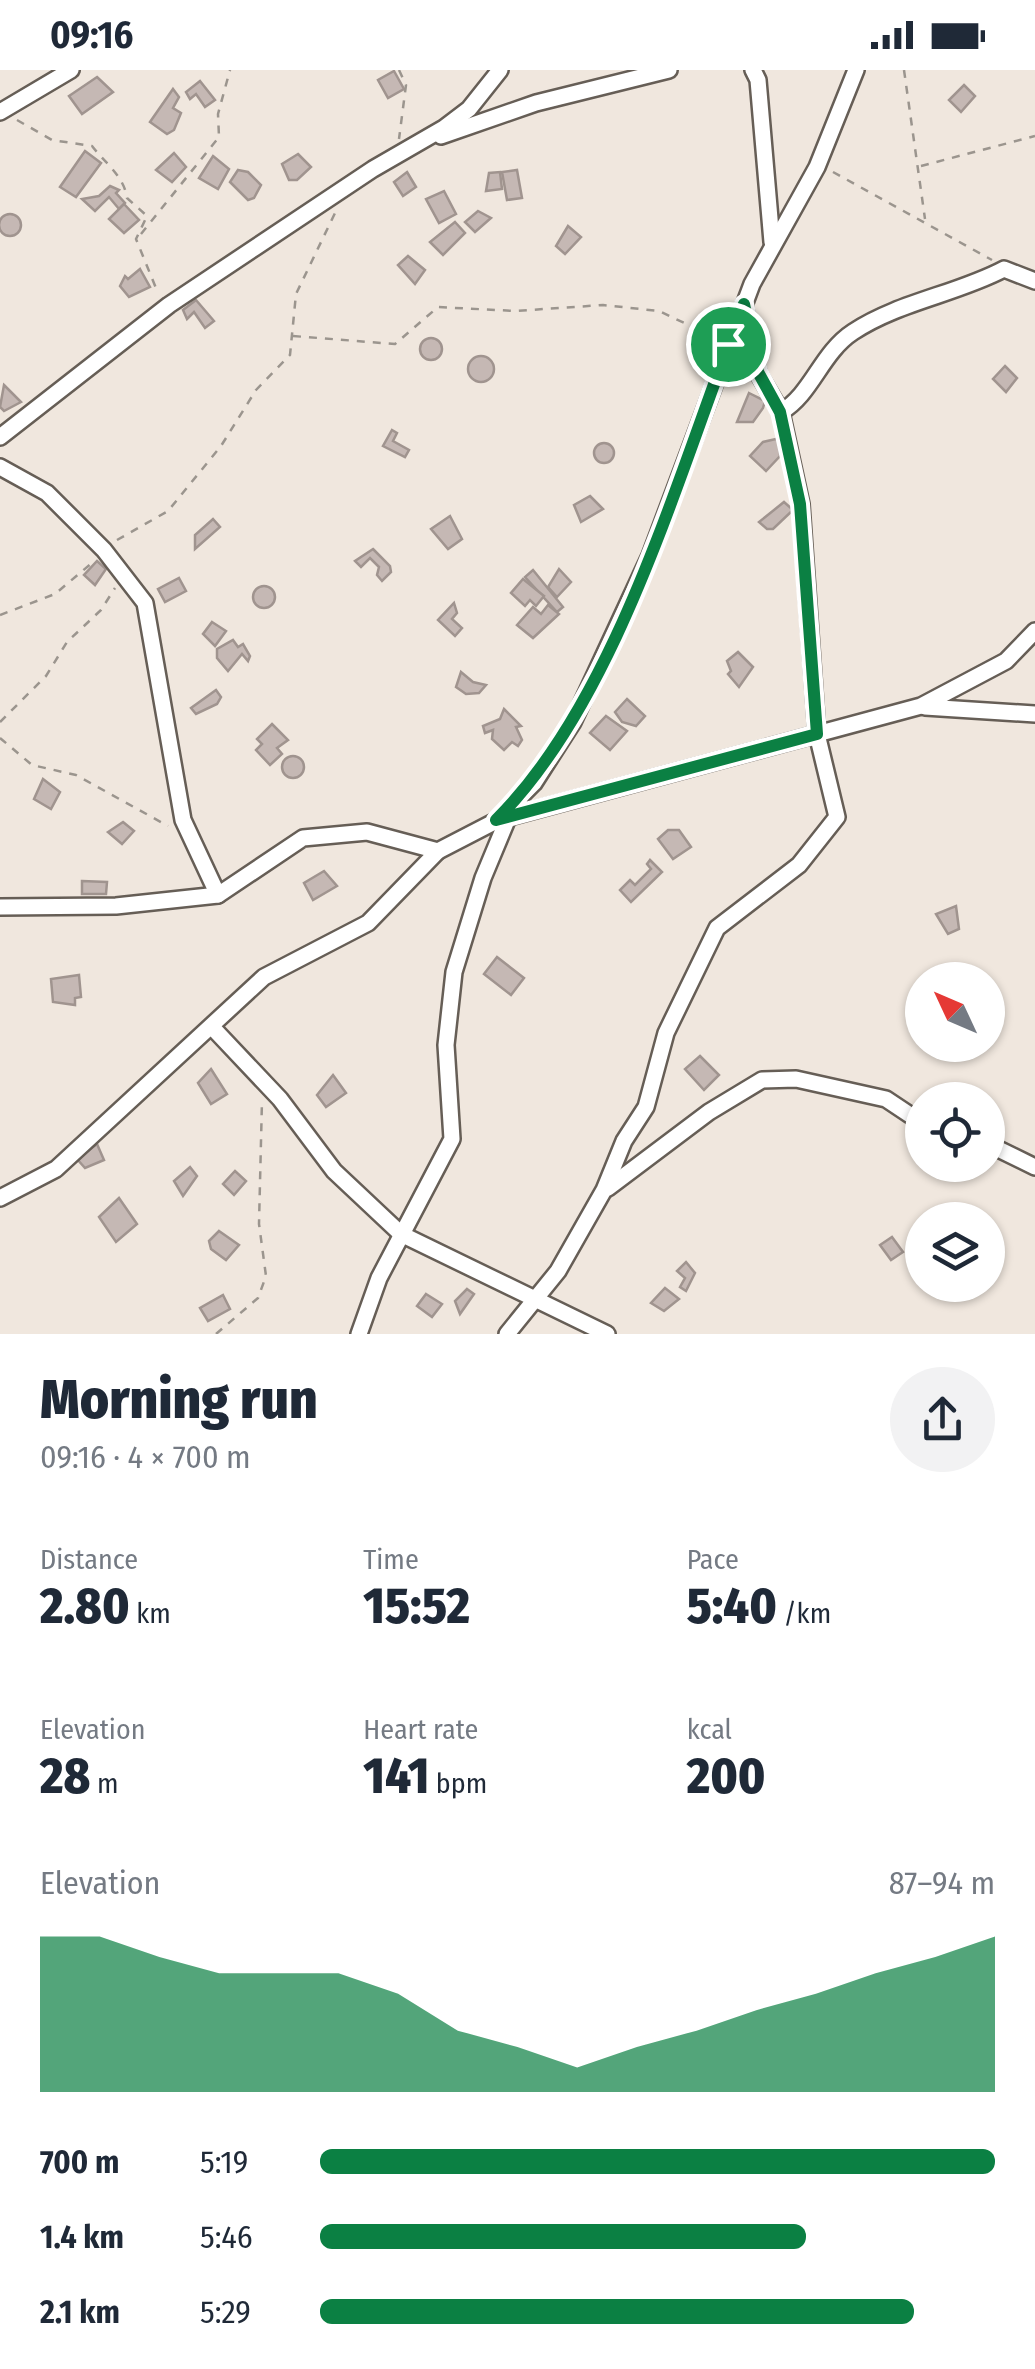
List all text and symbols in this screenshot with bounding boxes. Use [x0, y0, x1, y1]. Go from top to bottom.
text: 09:16 [50, 12, 133, 58]
pin [686, 302, 771, 387]
icon: arrive [701, 317, 756, 372]
north arrow [905, 962, 1005, 1062]
map controls [905, 962, 1005, 1302]
button: locate [905, 1082, 1005, 1182]
button: layers [905, 1202, 1005, 1302]
text: Morning run [40, 1367, 318, 1433]
button: share [890, 1367, 995, 1472]
text: 09:16 · 4 × 700 m [40, 1438, 251, 1476]
text: Distance [40, 1543, 138, 1576]
text: Time [363, 1543, 419, 1576]
text: Pace [687, 1543, 739, 1576]
text: 2.80 [40, 1576, 130, 1636]
text: 15:52 [363, 1576, 470, 1636]
text: 5:40 [687, 1576, 777, 1636]
text: km [130, 1597, 171, 1630]
text: /km [777, 1597, 831, 1630]
text: Elevation [40, 1713, 145, 1746]
text: Heart rate [363, 1713, 478, 1746]
text: kcal [687, 1713, 732, 1746]
text: 28 [40, 1746, 90, 1806]
text: 141 [363, 1746, 429, 1806]
text: 200 [687, 1746, 766, 1806]
text: m [90, 1767, 118, 1800]
text: bpm [429, 1767, 487, 1800]
text: Elevation [40, 1864, 160, 1902]
text: 87–94 m [889, 1864, 995, 1902]
text: 700 m [40, 2143, 119, 2181]
text: 5:19 [200, 2143, 248, 2181]
text: 1.4 km [40, 2218, 124, 2256]
text: 5:46 [200, 2218, 253, 2256]
text: 2.1 km [40, 2293, 120, 2331]
text: 5:29 [200, 2293, 251, 2331]

